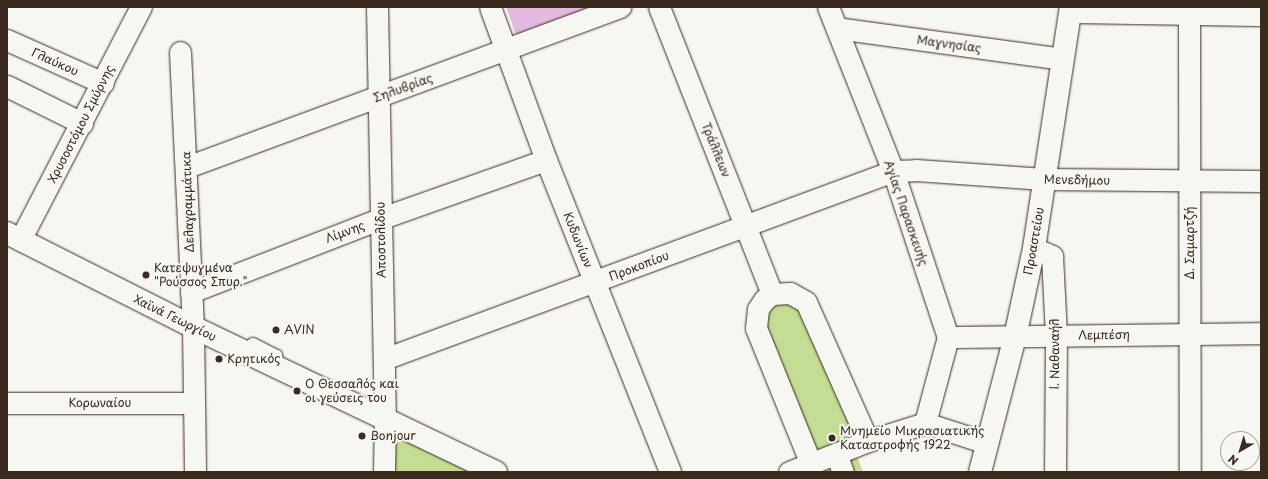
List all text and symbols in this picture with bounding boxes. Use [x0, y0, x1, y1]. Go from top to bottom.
street label: Μαγνησίας [916, 32, 982, 56]
street label: Γλαύκου [29, 45, 81, 79]
street label: Χρυσοστόμου Σμύρνης [45, 63, 117, 185]
street label: Σηλυβρίας [371, 71, 435, 105]
street label: Τράλλεων [698, 120, 734, 180]
street label: Δελαγραμμάτικα [179, 151, 197, 253]
street label: Αγίας Παρασκευής [881, 158, 931, 268]
street label: Μενεδήμου [1044, 172, 1110, 188]
street label: Αποστολίδου [373, 202, 389, 278]
street label: Προαστείου [1021, 206, 1047, 276]
street label: Δ. Σαμαρτζή [1183, 206, 1197, 280]
street label: Κυδωνίων [560, 210, 596, 270]
street label: Λίμνης [323, 218, 367, 246]
street label: Προκοπίου [607, 248, 671, 284]
place label: Κατεψυγμένα "Ρούσσος Σπυρ." [154, 261, 248, 289]
marker: Κατεψυγμένα "Ρούσσος Σπυρ." [141, 270, 151, 280]
street label: Χαϊνά Γεωργίου [131, 292, 219, 344]
street label: Ι. Ναθαναήλ [1048, 318, 1062, 390]
place label: AVIN [284, 323, 315, 337]
marker: AVIN [271, 325, 281, 335]
street label: Λεμπέση [1078, 327, 1130, 343]
place label: Κρητικός [227, 352, 280, 366]
marker: Κρητικός [214, 354, 224, 364]
place label: Ο Θεσσαλός και οι γεύσεις του [305, 377, 400, 405]
marker: Ο Θεσσαλός και οι γεύσεις του [292, 386, 302, 396]
street label: Κορωναίου [69, 396, 131, 410]
place label: Μνημείο Μικρασιατικής Καταστροφής 1922 [840, 424, 985, 452]
place label: Bonjour [370, 429, 416, 443]
marker: Bonjour [357, 431, 367, 441]
north arrow [1220, 431, 1260, 471]
marker: Μνημείο Μικρασιατικής Καταστροφής 1922 [827, 433, 837, 443]
text: N [1224, 451, 1242, 469]

